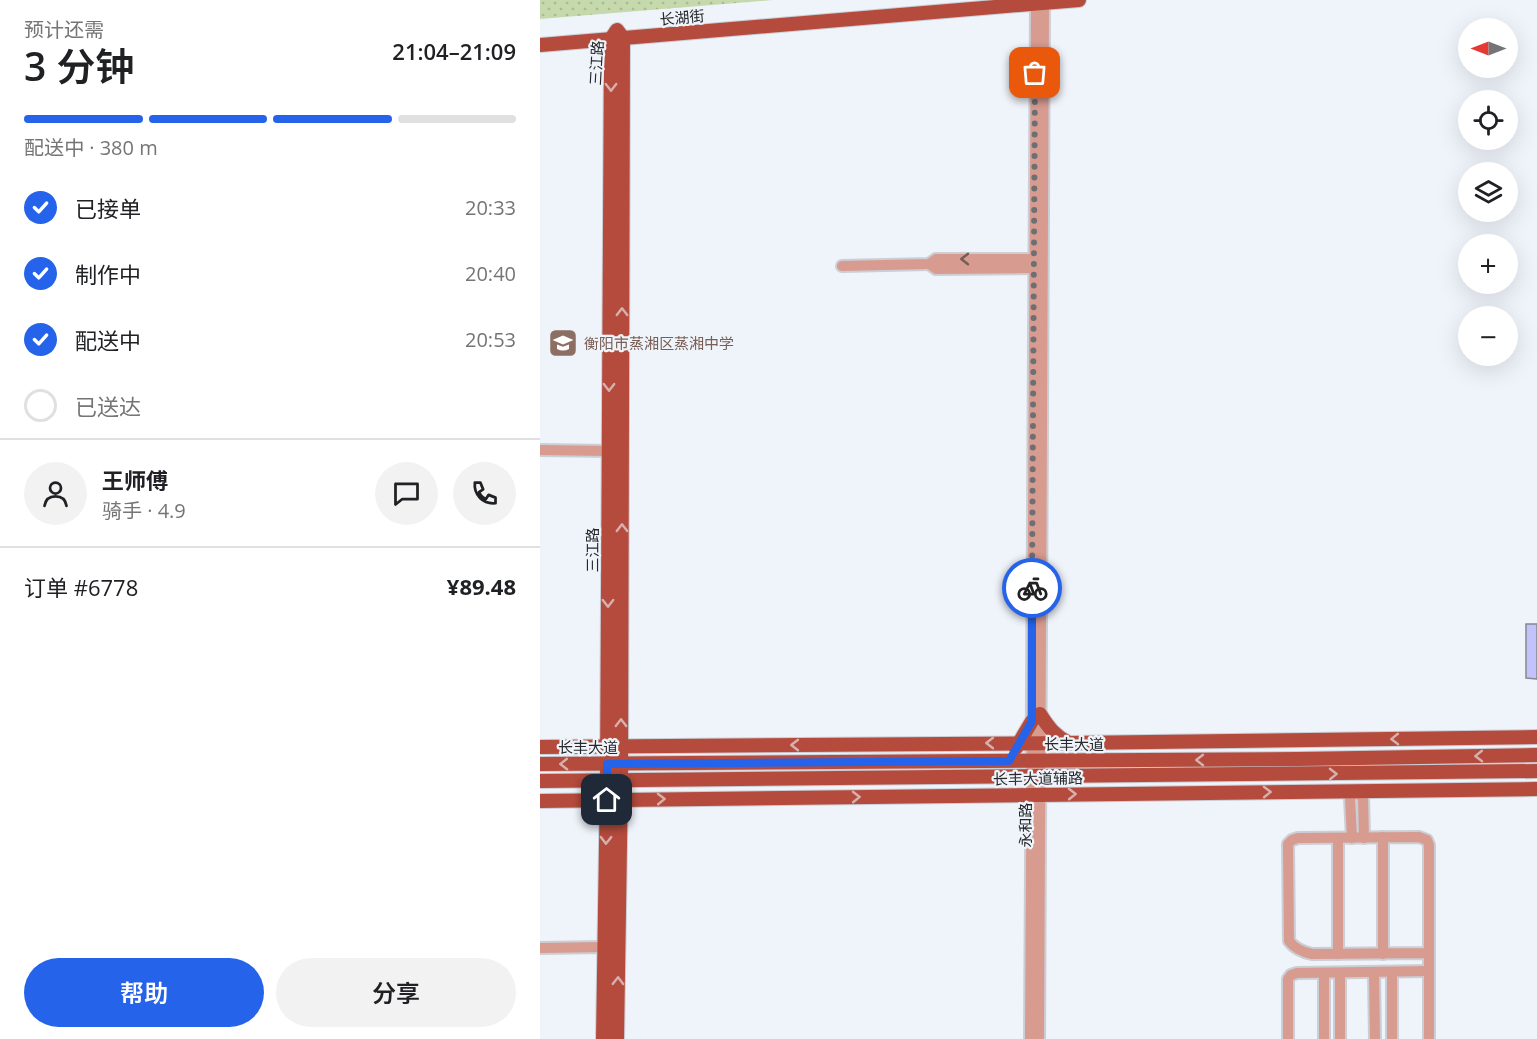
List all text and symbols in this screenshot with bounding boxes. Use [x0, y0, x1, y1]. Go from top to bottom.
street label: 长湖街 [659, 5, 705, 29]
text: 预计还需 [24, 16, 104, 43]
north arrow [1458, 18, 1518, 78]
map controls [1458, 18, 1518, 366]
text: 21:04–21:09 [392, 36, 516, 66]
text: 3 分钟 [24, 39, 134, 92]
street label: 三江路 [585, 40, 607, 86]
pin [1009, 47, 1060, 98]
icon: bag [1018, 56, 1051, 89]
one-way arrow [605, 82, 617, 91]
button: locate [1458, 90, 1518, 150]
text: 配送中 · 380 m [24, 134, 158, 161]
button: layers [1458, 162, 1518, 222]
icon: check [24, 191, 57, 224]
text: 已接单 [75, 193, 141, 223]
text: 20:33 [465, 194, 516, 221]
button: + [1458, 234, 1518, 294]
one-way arrow [960, 253, 969, 265]
icon: check [24, 257, 57, 290]
text: 制作中 [75, 259, 141, 289]
text: 20:40 [465, 260, 516, 287]
button: − [1458, 306, 1518, 366]
one-way arrow [616, 307, 628, 316]
icon: check [24, 323, 57, 356]
text: 配送中 [75, 325, 141, 355]
text: 20:53 [465, 326, 516, 353]
school or university icon: 衡阳市蒸湘区蒸湘中学 [547, 327, 579, 359]
place label: 衡阳市蒸湘区蒸湘中学 [584, 333, 734, 353]
one-way arrow [603, 382, 615, 391]
text: 已送达 [75, 391, 141, 421]
button: person [24, 462, 87, 525]
button: chat [375, 462, 438, 525]
button: phone [453, 462, 516, 525]
text: 王师傅 [102, 465, 168, 495]
text: 骑手 · 4.9 [102, 497, 186, 524]
one-way arrow [616, 523, 628, 532]
street label: 三江路 [582, 527, 602, 573]
courier [1002, 558, 1062, 618]
text: ¥89.48 [447, 571, 516, 601]
text: 订单 #6778 [24, 572, 138, 602]
icon: bike [1016, 572, 1049, 605]
one-way arrow [602, 598, 614, 607]
one-way arrow [615, 718, 627, 727]
one-way arrow [1390, 733, 1399, 745]
street label: 长丰大道 [1044, 734, 1104, 754]
street label: 长丰大道 [558, 737, 618, 757]
one-way arrow [985, 737, 994, 750]
one-way arrow [790, 739, 799, 751]
one-way arrow [1474, 749, 1483, 762]
one-way arrow [1195, 753, 1204, 766]
one-way arrow [559, 758, 568, 770]
street label: 长丰大道辅路 [993, 767, 1083, 789]
one-way arrow [1329, 768, 1338, 780]
pin [581, 774, 632, 825]
icon: home [590, 783, 623, 816]
one-way arrow [1263, 786, 1272, 798]
one-way arrow [1068, 788, 1077, 801]
one-way arrow [852, 791, 861, 803]
one-way arrow [657, 793, 666, 805]
street label: 永和路 [1015, 802, 1035, 848]
one-way arrow [600, 835, 612, 844]
button: 帮助 [24, 958, 264, 1027]
button: 分享 [276, 958, 516, 1027]
one-way arrow [612, 976, 624, 985]

